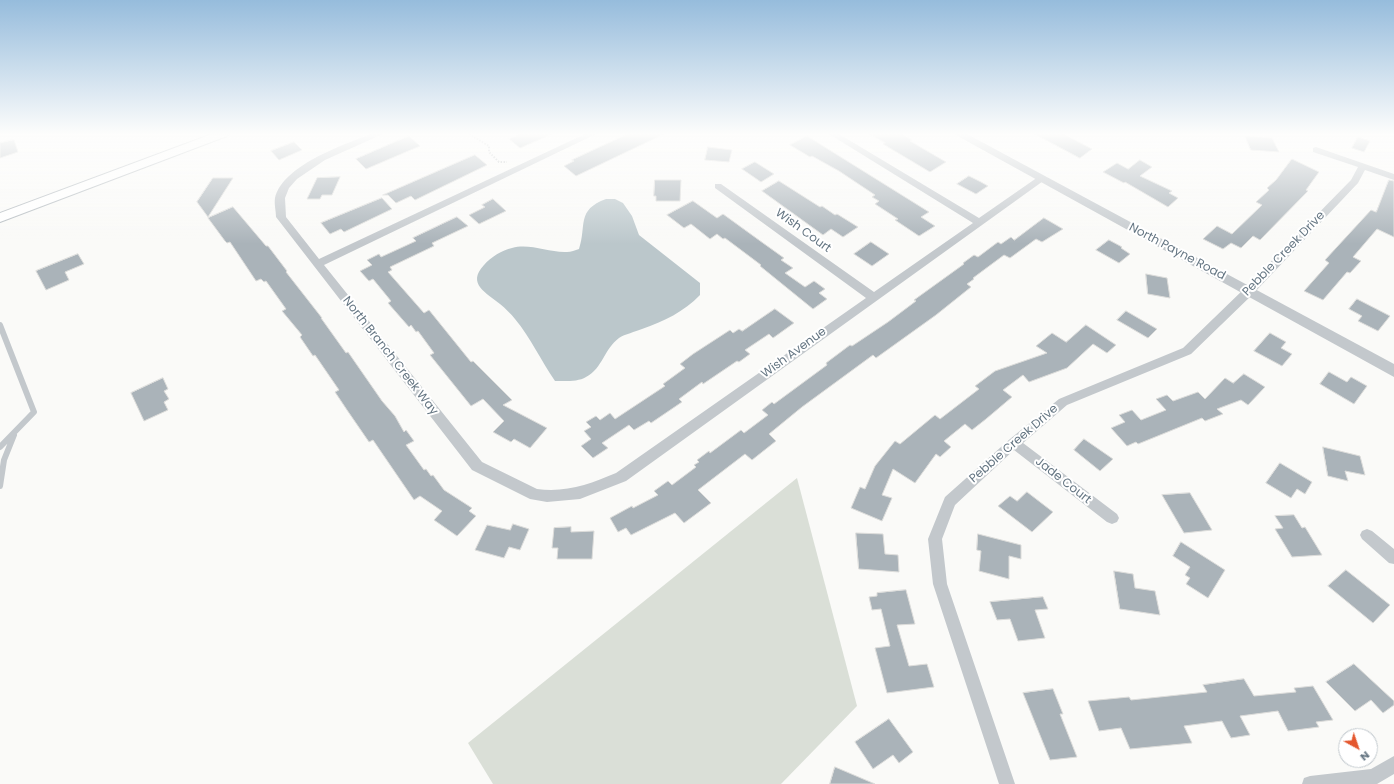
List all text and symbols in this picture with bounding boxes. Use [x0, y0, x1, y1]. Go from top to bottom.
street label: Wish Court [772, 206, 834, 256]
street label: Pebble Creek Drive [1240, 209, 1328, 299]
street label: North Payne Road [1126, 220, 1228, 284]
street label: North Branch Creek Way [339, 294, 441, 418]
street label: Wish Avenue [759, 325, 829, 381]
street label: Pebble Creek Drive [967, 402, 1061, 486]
street label: Jade Court [1032, 455, 1094, 507]
north arrow [1338, 728, 1378, 768]
text: N [1357, 748, 1373, 765]

